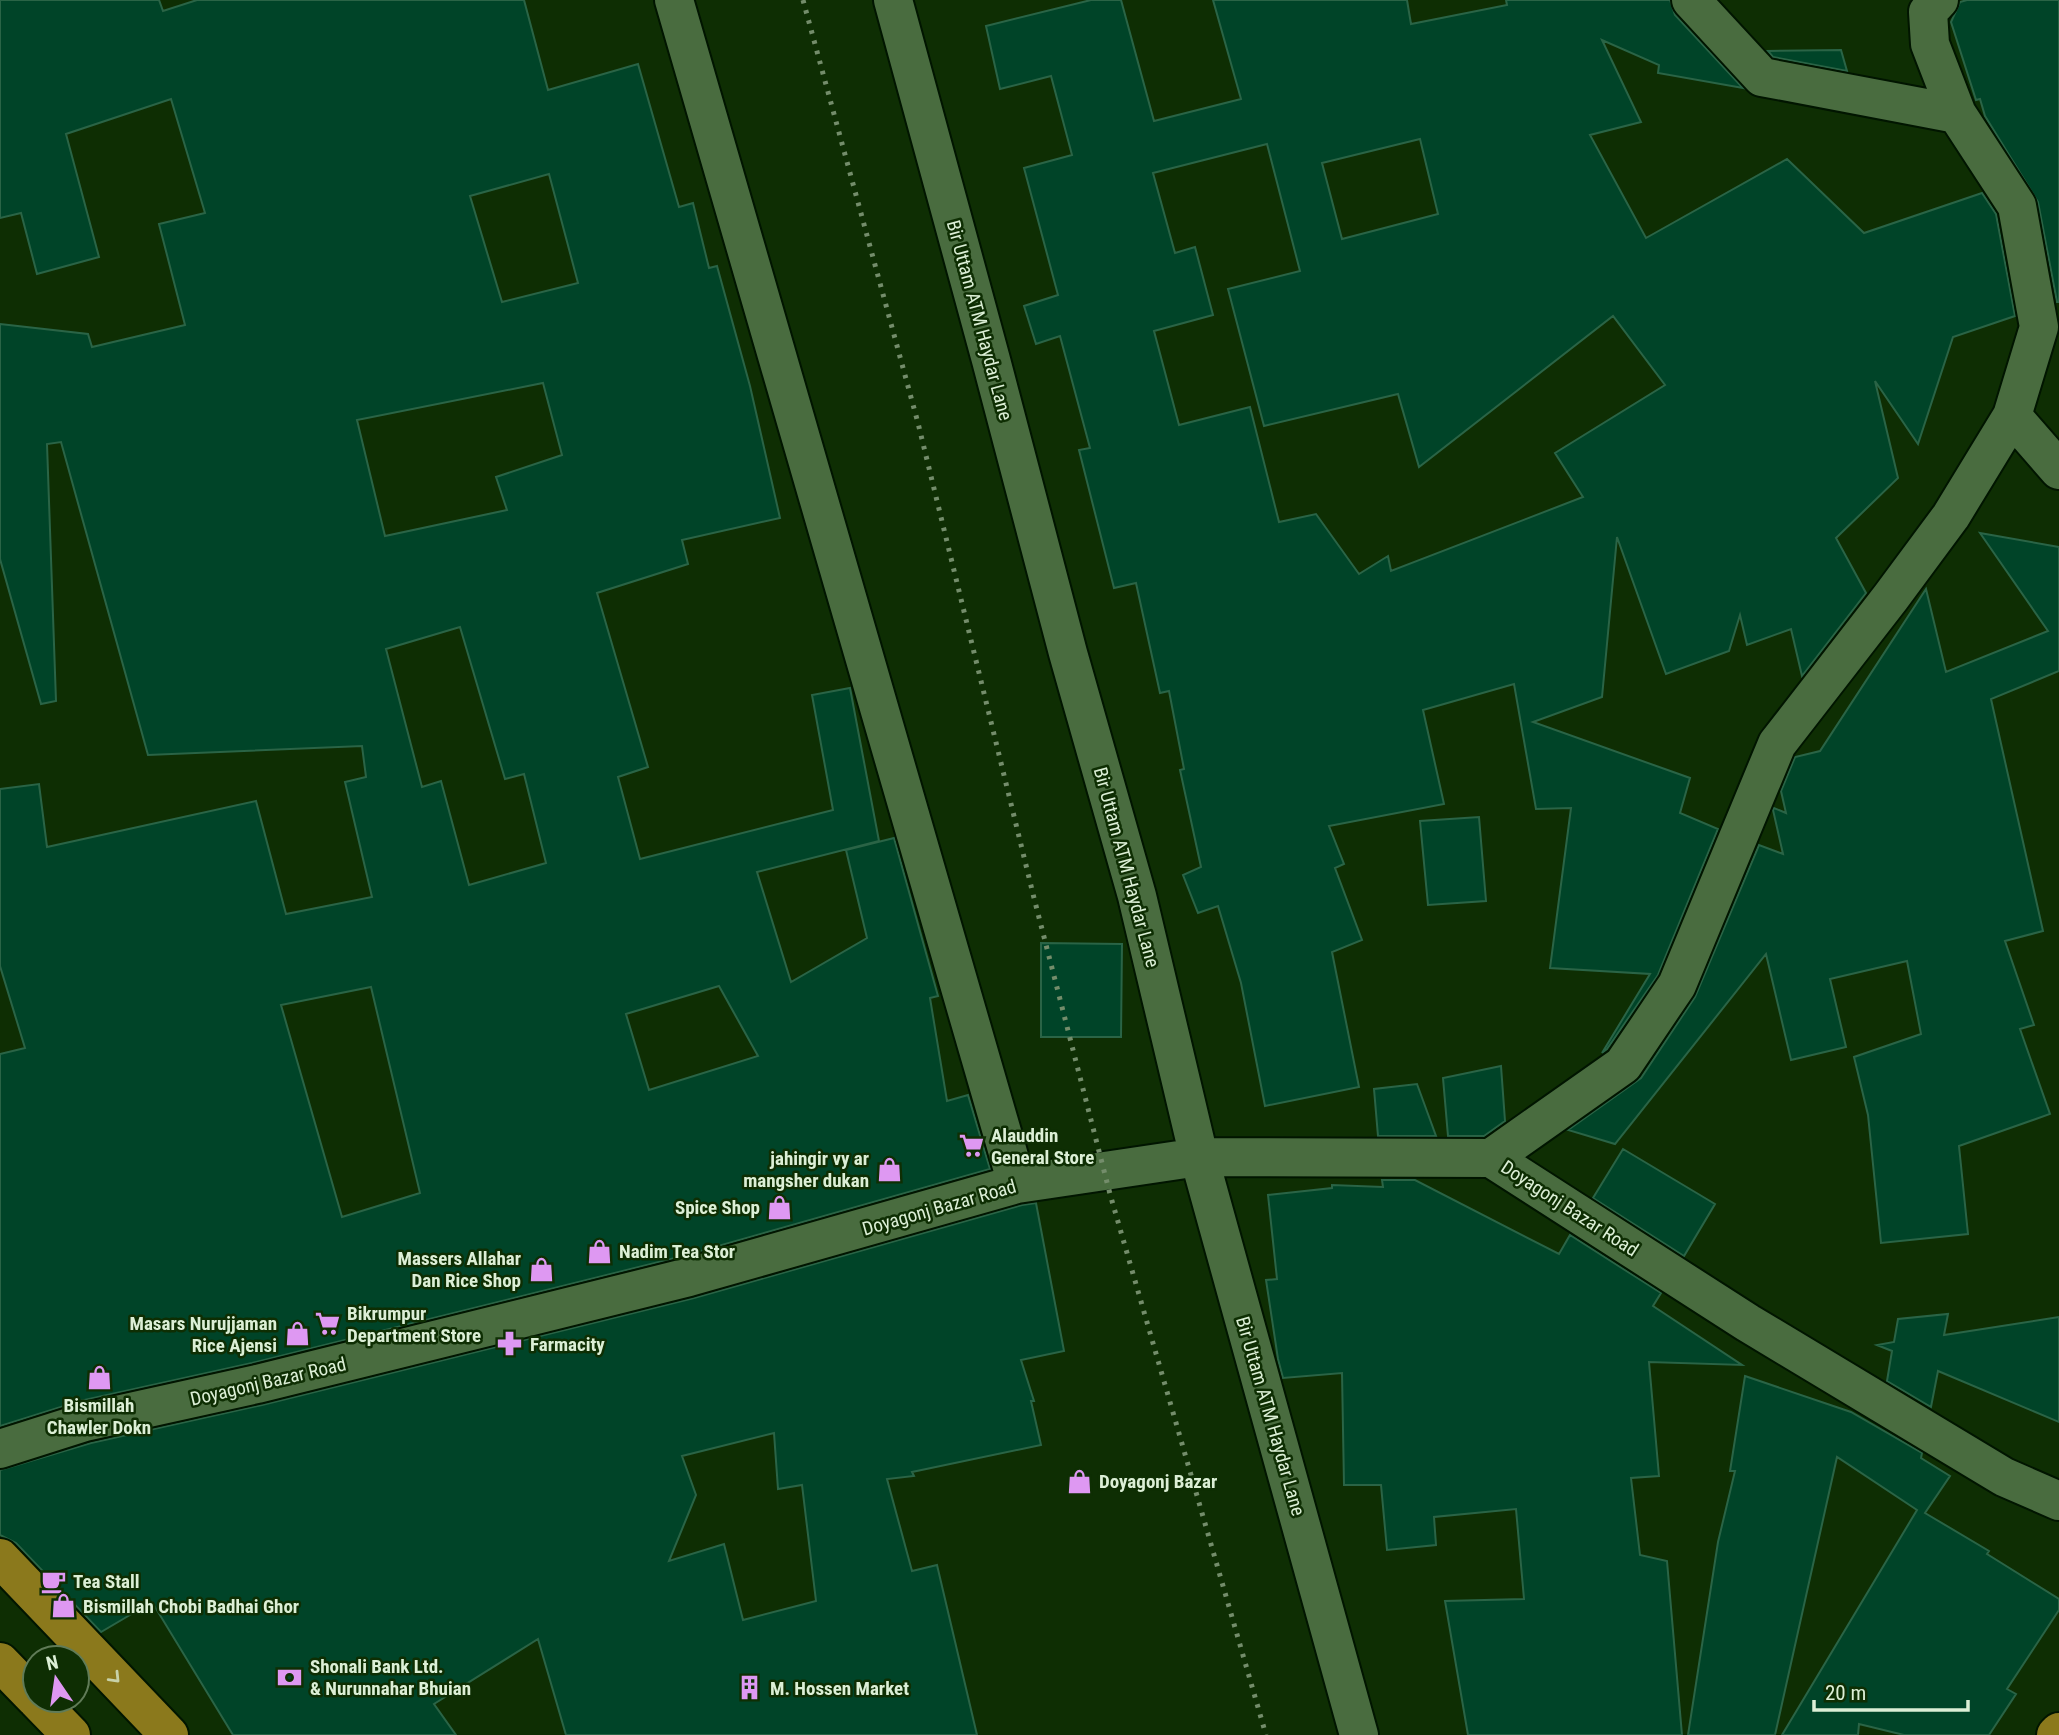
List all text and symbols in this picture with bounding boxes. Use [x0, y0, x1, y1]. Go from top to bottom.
street label: Bir Uttam ATM Haydar Lane [942, 217, 1017, 423]
street label: Bir Uttam ATM Haydar Lane [1089, 764, 1164, 970]
place label: Alauddin General Store [991, 1124, 1094, 1169]
supermarket icon: Alauddin General Store [957, 1132, 985, 1160]
place label: jahingir vy ar mangsher dukan [743, 1147, 869, 1192]
shop icon: jahingir vy ar mangsher dukan [875, 1155, 903, 1183]
street label: Doyagonj Bazar Road [1497, 1155, 1643, 1261]
street label: Doyagonj Bazar Road [860, 1175, 1019, 1240]
shop icon: Spice Shop [766, 1193, 794, 1221]
place label: Spice Shop [675, 1196, 760, 1219]
shop icon: Nadim Tea Stor [585, 1237, 613, 1265]
place label: Nadim Tea Stor [619, 1240, 735, 1263]
place label: Massers Allahar Dan Rice Shop [398, 1247, 521, 1292]
shop icon: Massers Allahar Dan Rice Shop [527, 1255, 555, 1283]
place label: Bikrumpur Department Store [347, 1302, 481, 1347]
supermarket icon: Bikrumpur Department Store [313, 1310, 341, 1338]
place label: Masars Nurujjaman Rice Ajensi [129, 1312, 277, 1357]
street label: Bir Uttam ATM Haydar Lane [1231, 1314, 1310, 1519]
shop icon: Masars Nurujjaman Rice Ajensi [283, 1320, 311, 1348]
pharmacy icon: Farmacity [496, 1330, 524, 1358]
place label: Farmacity [530, 1333, 605, 1356]
street label: Doyagonj Bazar Road [188, 1352, 348, 1411]
shop icon: Bismillah Chawler Dokn [85, 1363, 113, 1391]
place label: Bismillah Chawler Dokn [47, 1394, 151, 1439]
shop icon: Doyagonj Bazar [1065, 1467, 1093, 1495]
place label: Doyagonj Bazar [1099, 1470, 1217, 1493]
cafe icon: Tea Stall [39, 1567, 67, 1595]
place label: Tea Stall [73, 1570, 140, 1593]
shop icon: Bismillah Chobi Badhai Ghor [49, 1592, 77, 1620]
place label: Bismillah Chobi Badhai Ghor [83, 1595, 299, 1618]
north arrow [21, 1644, 91, 1714]
text: N [44, 1650, 61, 1675]
place label: Shonali Bank Ltd. & Nurunnahar Bhuian [310, 1655, 471, 1700]
bank icon: Shonali Bank Ltd. & Nurunnahar Bhuian [276, 1663, 304, 1691]
scale bar [1814, 1668, 1968, 1712]
one-way arrow [107, 1670, 119, 1683]
building icon: M. Hossen Market [736, 1674, 764, 1702]
place label: M. Hossen Market [770, 1677, 909, 1700]
text: 20 m [1825, 1681, 1866, 1705]

